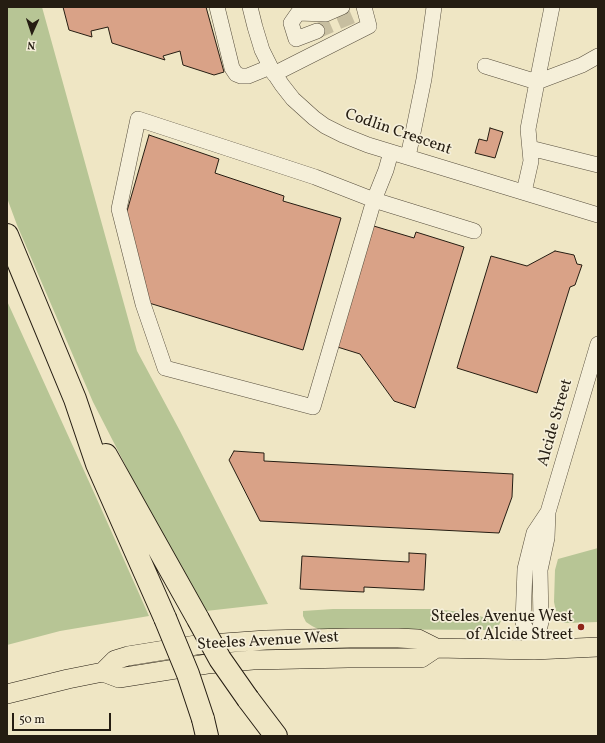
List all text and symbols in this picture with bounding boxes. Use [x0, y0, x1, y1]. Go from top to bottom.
north arrow [12, 12, 52, 52]
text: N [27, 37, 36, 52]
street label: Codlin Crescent [342, 106, 454, 160]
street label: Alcide Street [534, 377, 578, 469]
place label: Steeles Avenue West of Alcide Street [431, 608, 573, 646]
marker: Steeles Avenue West of Alcide Street [576, 622, 586, 632]
street label: Steeles Avenue West [196, 629, 340, 655]
scale bar [14, 705, 113, 731]
text: 50 m [19, 712, 45, 728]

